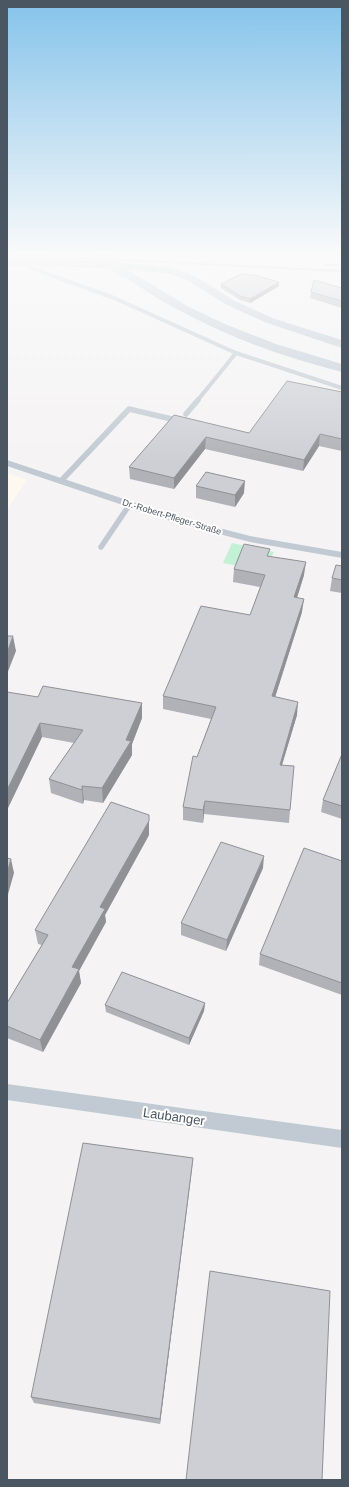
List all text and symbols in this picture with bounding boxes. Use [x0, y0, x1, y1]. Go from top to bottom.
street label: Dr.-Robert-Pfleger-Straße [121, 497, 223, 537]
street label: Laubanger [142, 1105, 206, 1128]

